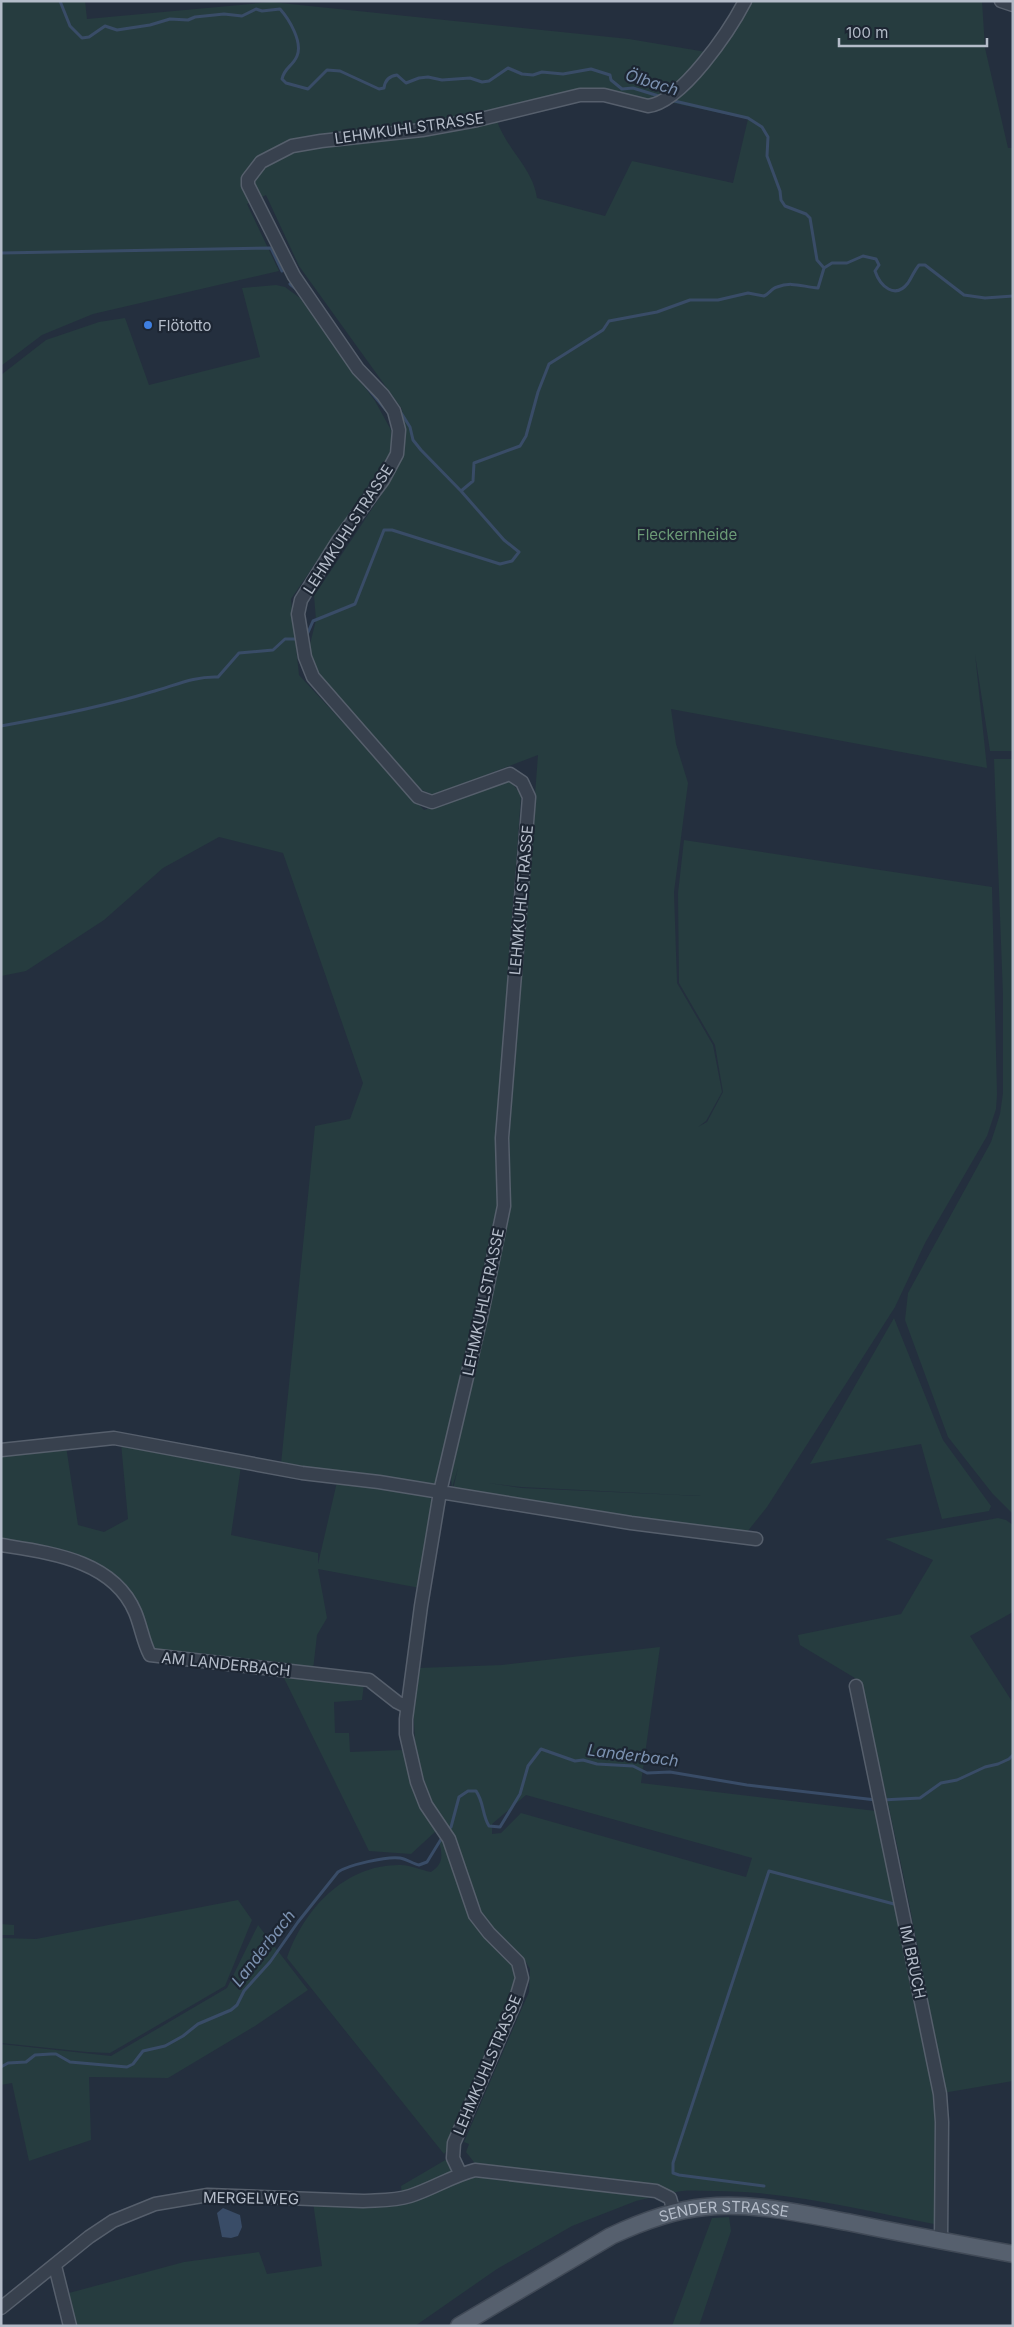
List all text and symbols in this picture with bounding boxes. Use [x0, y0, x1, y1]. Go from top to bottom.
scale bar [839, 15, 986, 47]
text: 100 m [846, 23, 888, 42]
water label: Ölbach [623, 64, 681, 100]
street label: LEHMKUHLSTRASSE [333, 108, 485, 148]
place label: Flötotto [158, 316, 212, 335]
marker: Flötotto [142, 319, 154, 331]
street label: LEHMKUHLSTRASSE [299, 461, 397, 597]
park label: Fleckernheide [637, 525, 737, 544]
street label: LEHMKUHLSTRASSE [505, 824, 537, 976]
street label: LEHMKUHLSTRASSE [458, 1226, 508, 1378]
street label: AM LANDERBACH [161, 1648, 291, 1680]
water label: Landerbach [586, 1739, 680, 1771]
water label: Landerbach [227, 1906, 299, 1990]
street label: IM BRUCH [896, 1924, 930, 2000]
street label: LEHMKUHLSTRASSE [449, 1992, 525, 2138]
street label: MERGELWEG [203, 2188, 299, 2208]
street label: SENDER STRASSE [656, 2196, 790, 2226]

